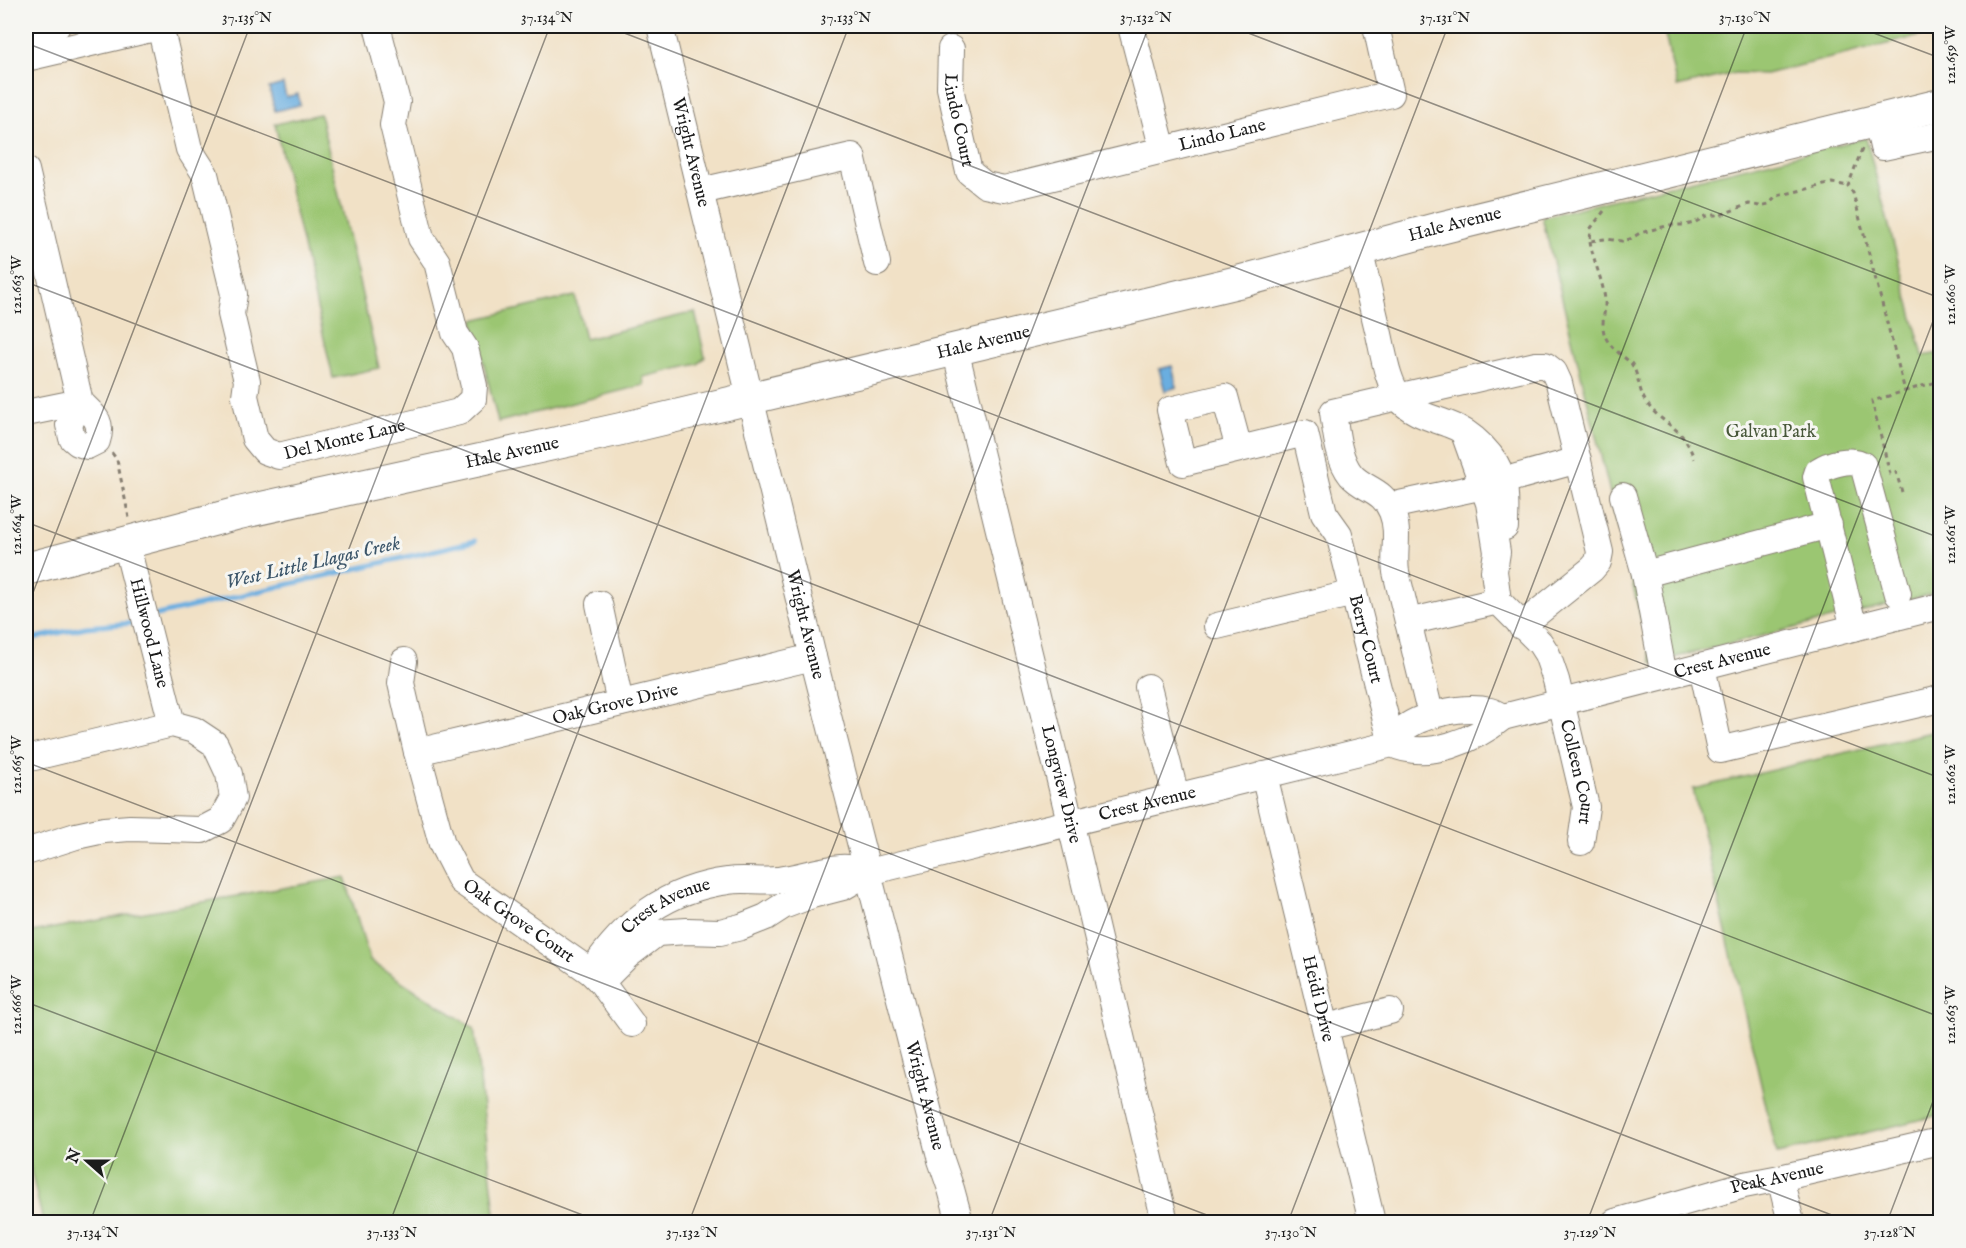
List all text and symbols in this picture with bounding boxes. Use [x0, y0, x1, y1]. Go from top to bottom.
text: 37.135°N [222, 8, 272, 27]
text: 37.134°N [521, 8, 573, 27]
text: 37.133°N [821, 8, 871, 27]
text: 37.132°N [1120, 8, 1172, 27]
text: 37.131°N [1420, 8, 1470, 27]
text: 37.130°N [1719, 8, 1771, 27]
text: 121.659°W [1941, 25, 1960, 84]
street label: Lindo Court [938, 73, 979, 169]
street label: Wright Avenue [666, 95, 715, 210]
street label: Lindo Lane [1176, 114, 1268, 157]
street label: Hale Avenue [1406, 202, 1504, 247]
text: 121.663°W [7, 255, 26, 314]
text: 121.660°W [1941, 264, 1960, 325]
street label: Hale Avenue [934, 320, 1033, 365]
street label: Del Monte Lane [282, 414, 408, 466]
park label: Galvan Park [1726, 421, 1816, 444]
street label: Hale Avenue [463, 431, 561, 474]
text: 121.664°W [7, 494, 26, 555]
text: 121.661°W [1941, 505, 1960, 564]
water label: West Little Llagas Creek [223, 531, 403, 596]
street label: Wright Avenue [781, 567, 830, 682]
street label: Hillwood Lane [124, 576, 174, 691]
street label: Berry Court [1343, 592, 1388, 686]
street label: Crest Avenue [1671, 638, 1773, 685]
street label: Oak Grove Drive [550, 678, 681, 731]
street label: Colleen Court [1554, 717, 1598, 826]
street label: Longview Drive [1035, 723, 1086, 846]
text: 121.665°W [7, 735, 26, 794]
text: 121.662°W [1941, 744, 1960, 805]
street label: Crest Avenue [1096, 781, 1198, 827]
street label: Crest Avenue [616, 873, 713, 940]
street label: Oak Grove Court [458, 874, 579, 968]
street label: Heidi Drive [1296, 953, 1340, 1044]
text: 121.666°W [7, 975, 26, 1035]
text: 121.663°W [1941, 985, 1960, 1044]
street label: Wright Avenue [900, 1039, 950, 1153]
north arrow [57, 1131, 117, 1191]
text: N [63, 1146, 87, 1167]
street label: Peak Avenue [1728, 1157, 1826, 1200]
text: 37.134°N [67, 1223, 119, 1242]
text: 37.133°N [367, 1223, 417, 1242]
text: 37.132°N [666, 1223, 718, 1242]
text: 37.131°N [966, 1223, 1016, 1242]
text: 37.130°N [1265, 1223, 1317, 1242]
text: 37.129°N [1564, 1223, 1616, 1242]
text: 37.128°N [1864, 1223, 1916, 1242]

